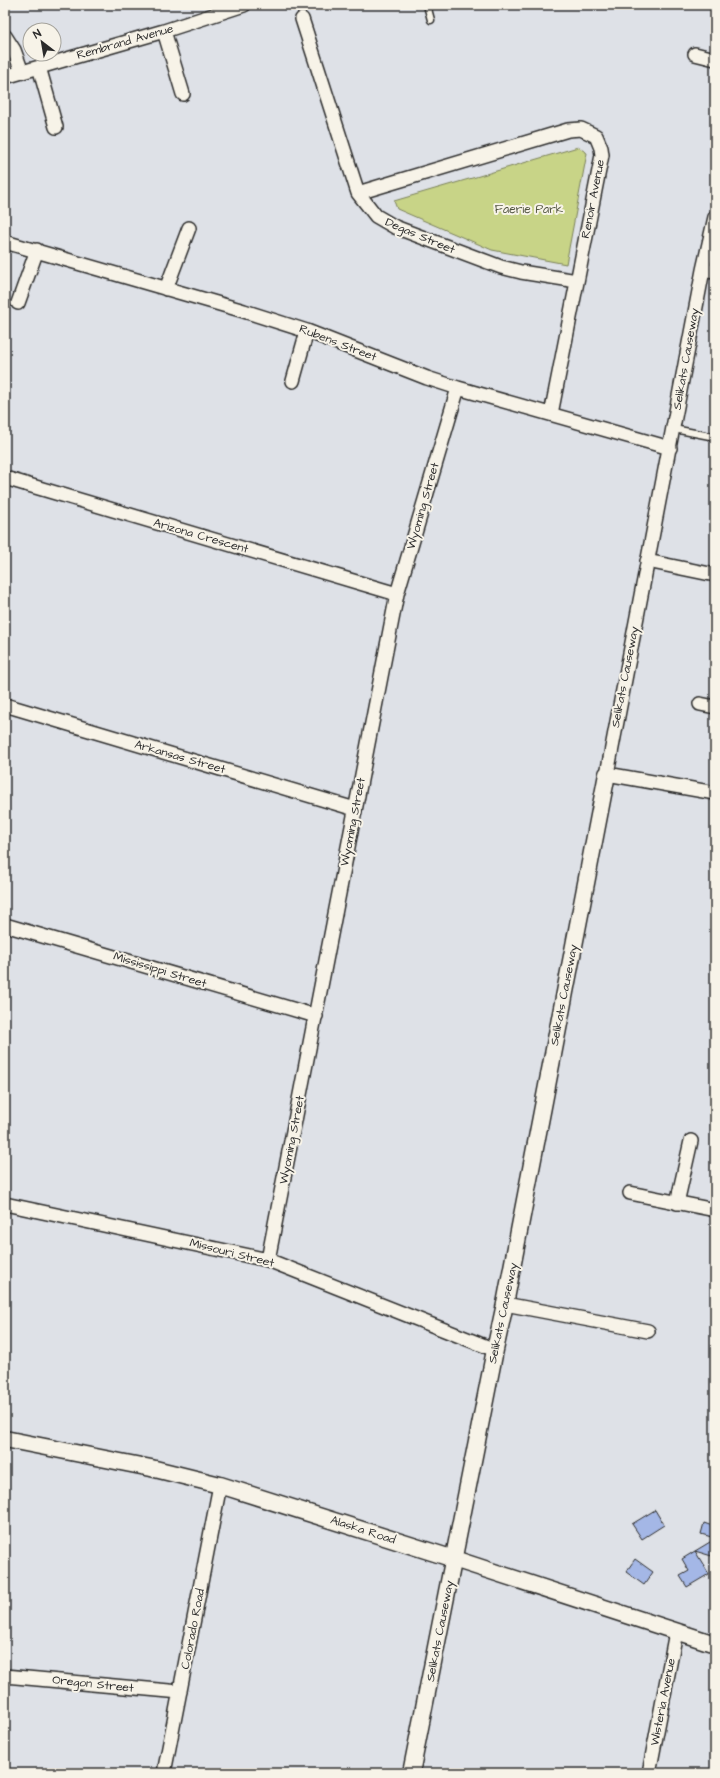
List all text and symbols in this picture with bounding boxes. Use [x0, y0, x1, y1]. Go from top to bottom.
street label: Rembrand Avenue [75, 20, 176, 64]
north arrow [22, 22, 62, 62]
text: N [30, 26, 44, 42]
street label: Renoir Avenue [577, 158, 609, 240]
park label: Faerie Park [495, 201, 564, 218]
street label: Degas Street [382, 214, 458, 259]
street label: Selikats Causeway [669, 307, 704, 411]
street label: Rubens Street [297, 320, 379, 366]
street label: Wyoming Street [402, 460, 445, 552]
street label: Arizona Crescent [151, 514, 251, 558]
street label: Selikats Causeway [607, 625, 644, 729]
street label: Arkansas Street [133, 736, 228, 778]
street label: Wyoming Street [336, 776, 371, 868]
street label: Selikats Causeway [546, 943, 583, 1047]
street label: Mississippi Street [111, 948, 209, 992]
street label: Wyoming Street [275, 1094, 310, 1186]
street label: Missouri Street [188, 1234, 276, 1272]
street label: Selikats Causeway [484, 1261, 523, 1365]
street label: Alaska Road [328, 1511, 398, 1549]
street label: Selikats Causeway [422, 1579, 459, 1683]
street label: Colorado Road [177, 1587, 209, 1671]
street label: Wisteria Avenue [646, 1656, 680, 1747]
street label: Oregon Street [51, 1671, 135, 1698]

